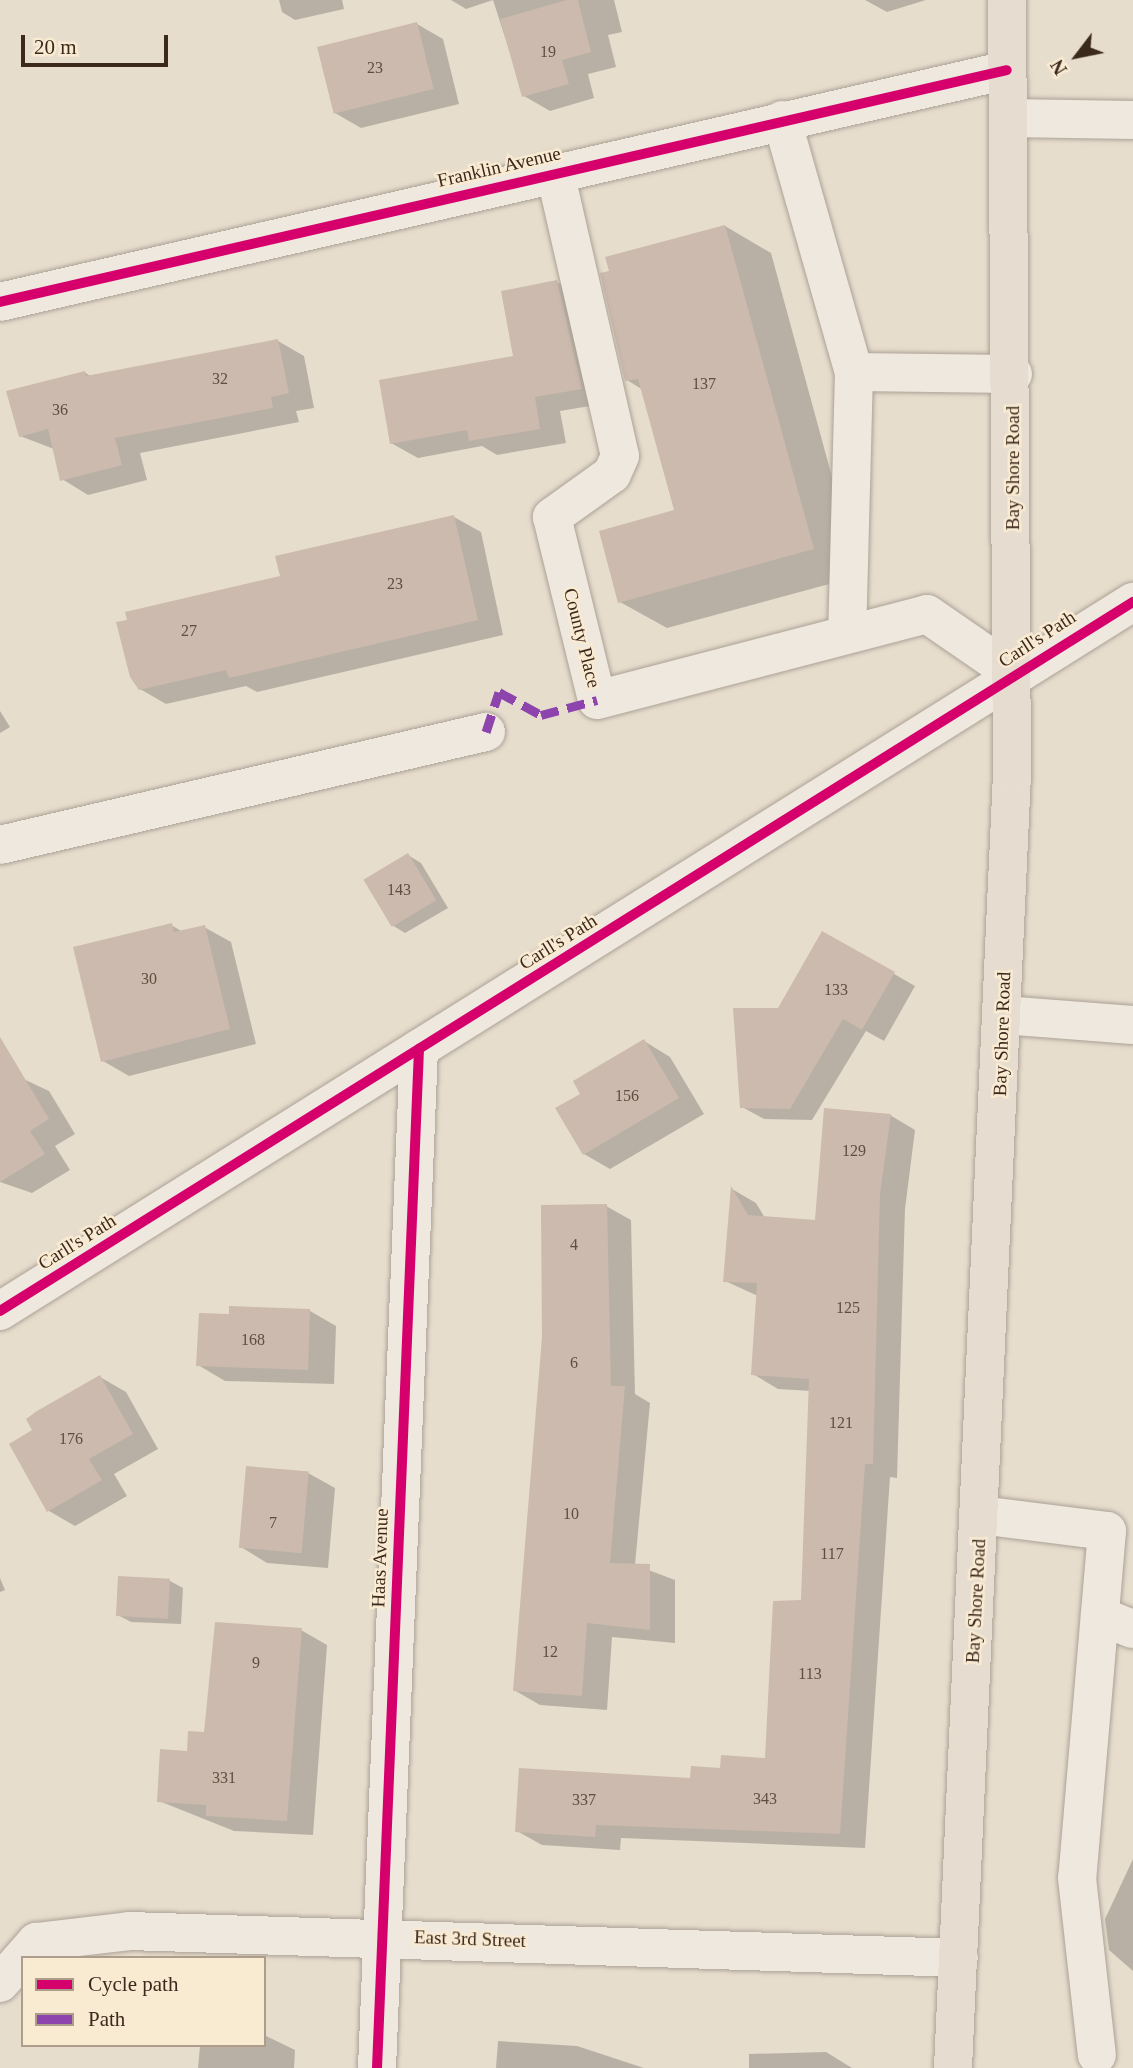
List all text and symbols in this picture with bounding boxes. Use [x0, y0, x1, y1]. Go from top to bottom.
scale bar [24, 21, 172, 65]
north arrow [1042, 21, 1112, 91]
text: 20 m [34, 35, 77, 59]
house number: 19 [540, 42, 556, 62]
text: N [1046, 56, 1071, 79]
house number: 23 [367, 58, 383, 78]
street label: Franklin Avenue [435, 142, 563, 192]
house number: 32 [212, 369, 228, 389]
house number: 137 [692, 374, 716, 394]
house number: 36 [52, 400, 68, 420]
street label: Bay Shore Road [1002, 406, 1024, 530]
house number: 23 [387, 574, 403, 594]
street label: County Place [559, 586, 605, 690]
street label: Carll's Path [994, 606, 1080, 672]
house number: 27 [181, 621, 197, 641]
house number: 143 [387, 880, 411, 900]
street label: Carll's Path [515, 909, 601, 975]
house number: 30 [141, 969, 157, 989]
street label: Bay Shore Road [988, 971, 1016, 1097]
house number: 133 [824, 980, 848, 1000]
house number: 156 [615, 1086, 639, 1106]
house number: 129 [842, 1141, 866, 1161]
street label: Carll's Path [34, 1209, 120, 1275]
house number: 4 [570, 1235, 578, 1255]
house number: 125 [836, 1298, 860, 1318]
house number: 168 [241, 1330, 265, 1350]
house number: 6 [570, 1353, 578, 1373]
house number: 121 [829, 1413, 853, 1433]
house number: 176 [59, 1429, 83, 1449]
house number: 10 [563, 1504, 579, 1524]
street label: Haas Avenue [367, 1507, 393, 1609]
house number: 7 [269, 1513, 277, 1533]
street label: Bay Shore Road [961, 1538, 991, 1664]
house number: 117 [820, 1544, 844, 1564]
house number: 12 [542, 1642, 558, 1662]
house number: 9 [252, 1653, 260, 1673]
house number: 113 [798, 1664, 822, 1684]
house number: 331 [212, 1768, 236, 1788]
house number: 343 [753, 1789, 777, 1809]
house number: 337 [572, 1790, 596, 1810]
street label: East 3rd Street [414, 1926, 526, 1952]
legend [21, 1956, 266, 2047]
text: Cycle path [88, 1972, 178, 1996]
text: Path [88, 2007, 125, 2031]

